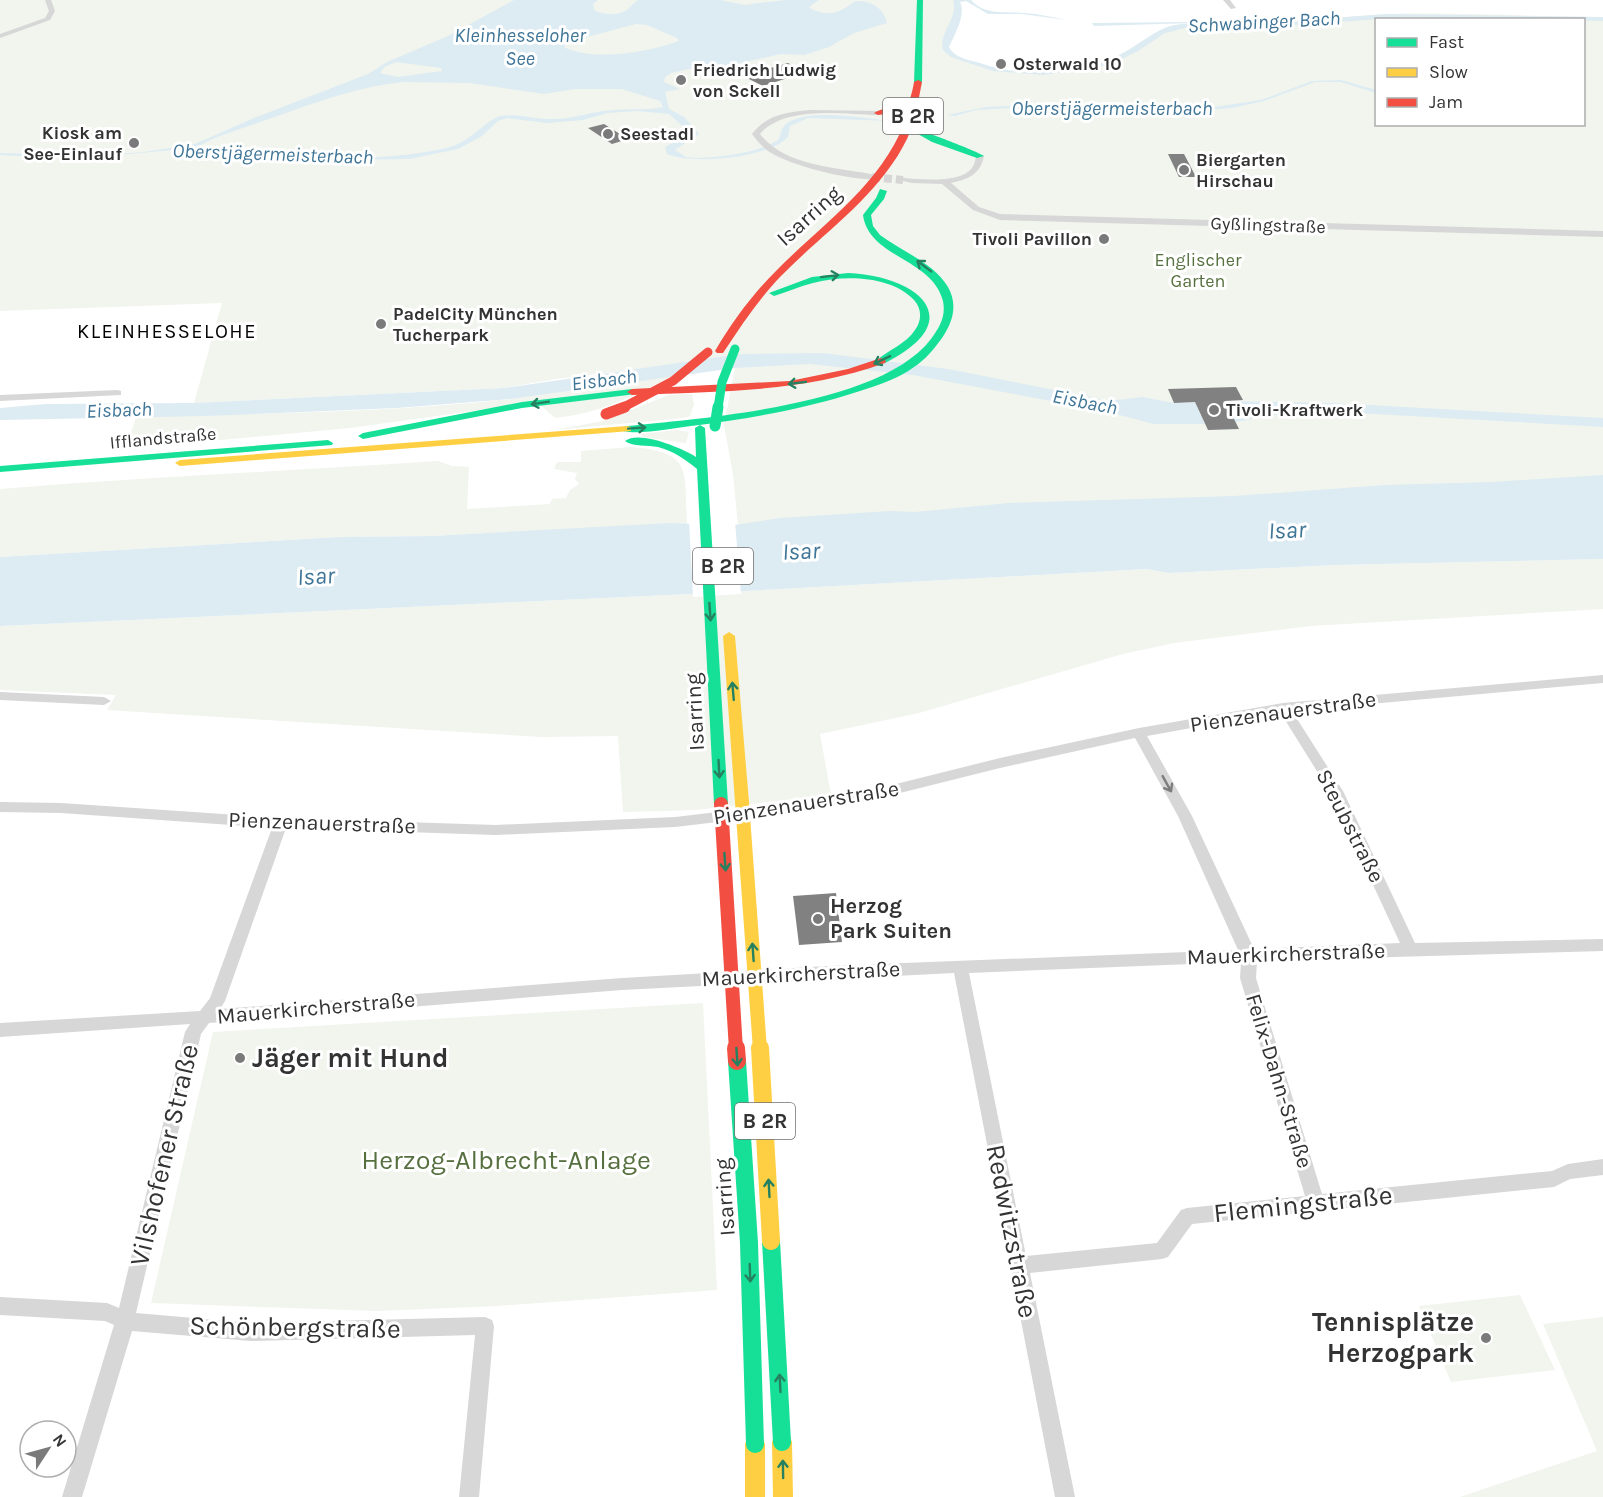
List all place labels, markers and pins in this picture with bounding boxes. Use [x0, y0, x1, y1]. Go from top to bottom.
place label: Osterwald 10 [1013, 53, 1122, 75]
marker: Osterwald 10 [994, 57, 1008, 71]
place label: Friedrich Ludwig von Sckell [693, 59, 836, 102]
marker: Friedrich Ludwig von Sckell [674, 73, 688, 87]
place label: Kiosk am See-Einlauf [23, 122, 122, 165]
place label: Seestadl [620, 123, 694, 145]
marker: Seestadl [601, 127, 615, 141]
marker: Kiosk am See-Einlauf [127, 136, 141, 150]
place label: Biergarten Hirschau [1196, 149, 1286, 192]
marker: Biergarten Hirschau [1177, 163, 1191, 177]
place label: Tivoli Pavillon [972, 228, 1092, 250]
marker: Tivoli Pavillon [1097, 232, 1111, 246]
place label: PadelCity München Tucherpark [393, 303, 558, 346]
marker: PadelCity München Tucherpark [374, 317, 388, 331]
place label: Tivoli-Kraftwerk [1226, 399, 1363, 421]
marker: Tivoli-Kraftwerk [1207, 403, 1221, 417]
place label: Herzog Park Suiten [830, 893, 952, 944]
marker: Herzog Park Suiten [811, 912, 825, 926]
place label: Jäger mit Hund [252, 1042, 449, 1074]
marker: Jäger mit Hund [233, 1051, 247, 1065]
place label: Tennisplätze Herzogpark [1312, 1306, 1474, 1369]
marker: Tennisplätze Herzogpark [1479, 1331, 1493, 1345]

